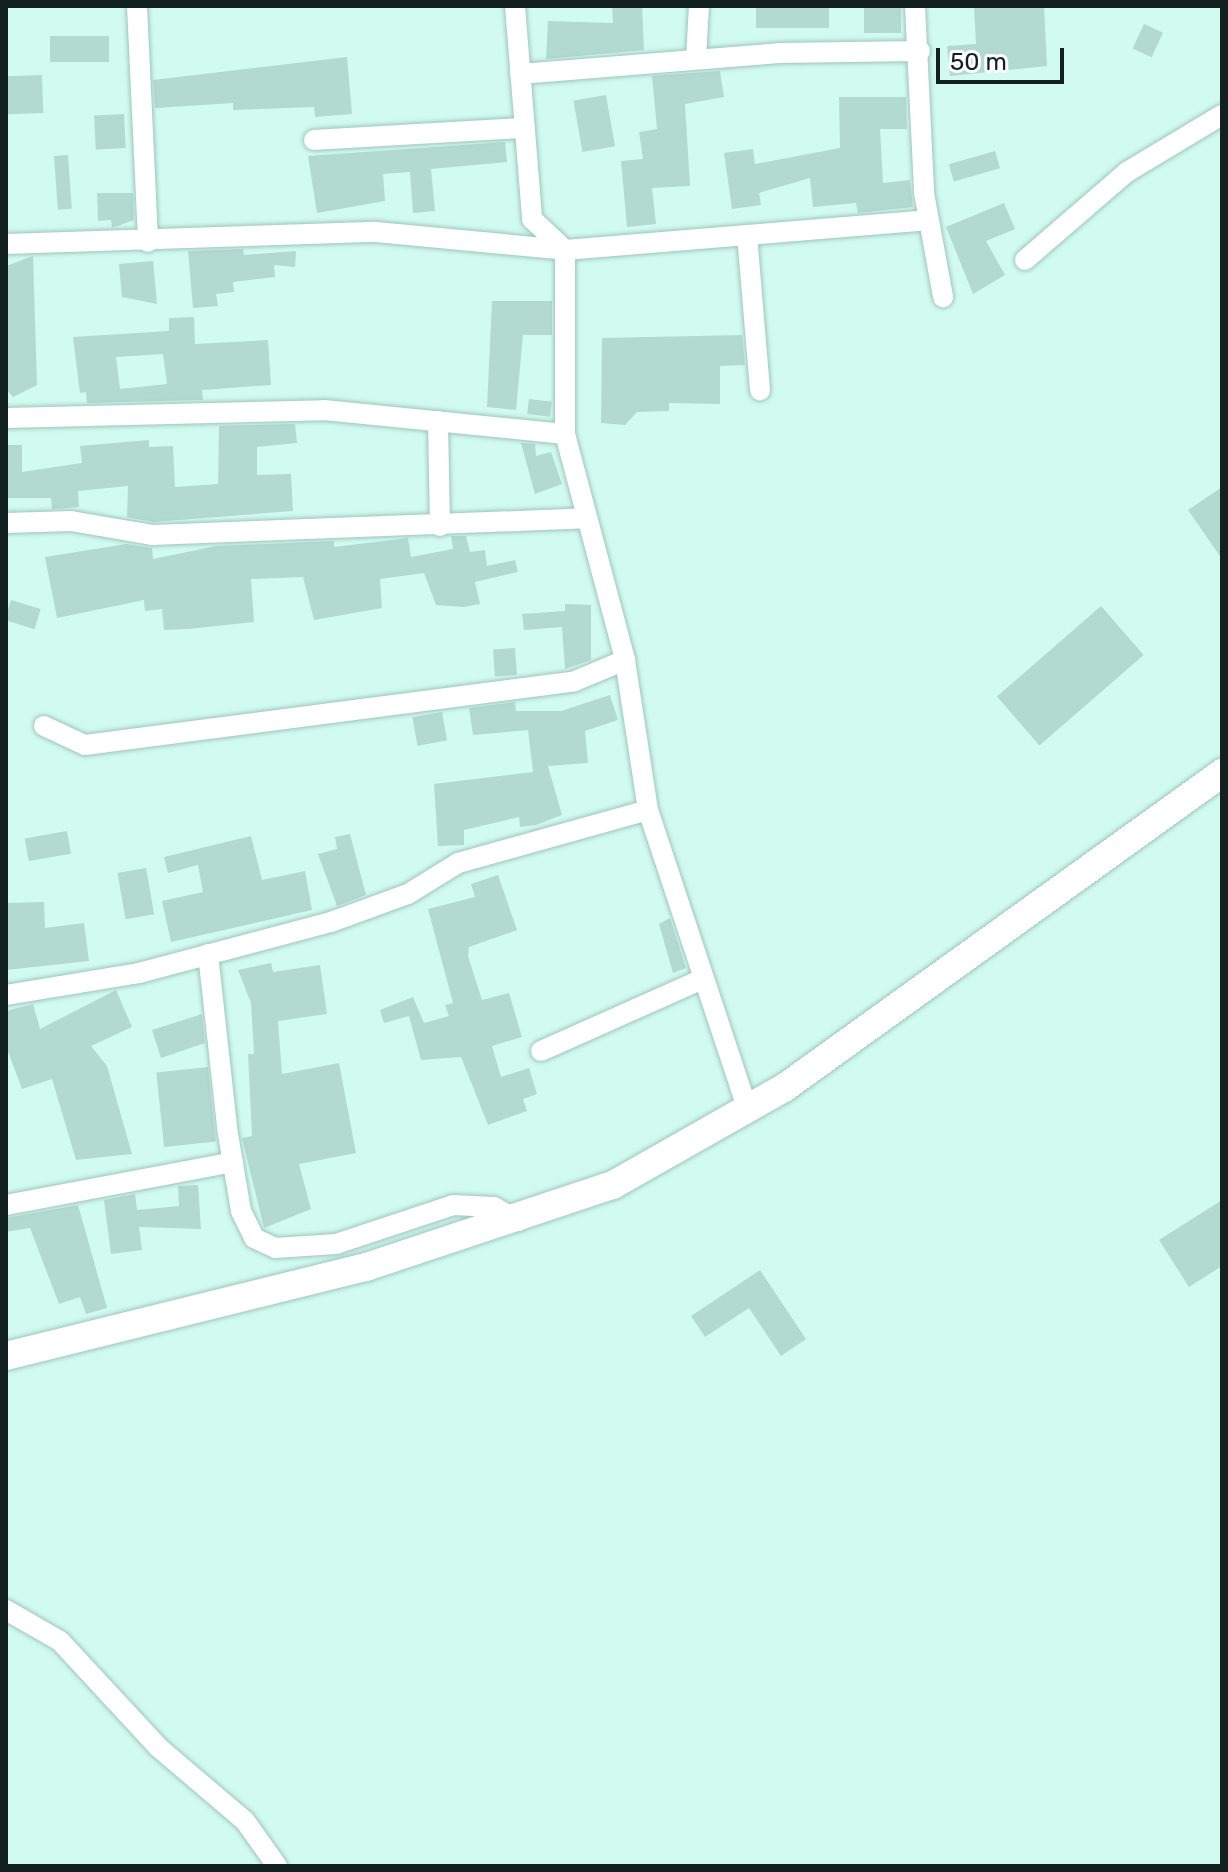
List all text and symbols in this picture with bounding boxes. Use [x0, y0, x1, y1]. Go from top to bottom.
scale bar [940, 32, 1068, 82]
text: 50 m [950, 48, 1007, 76]

